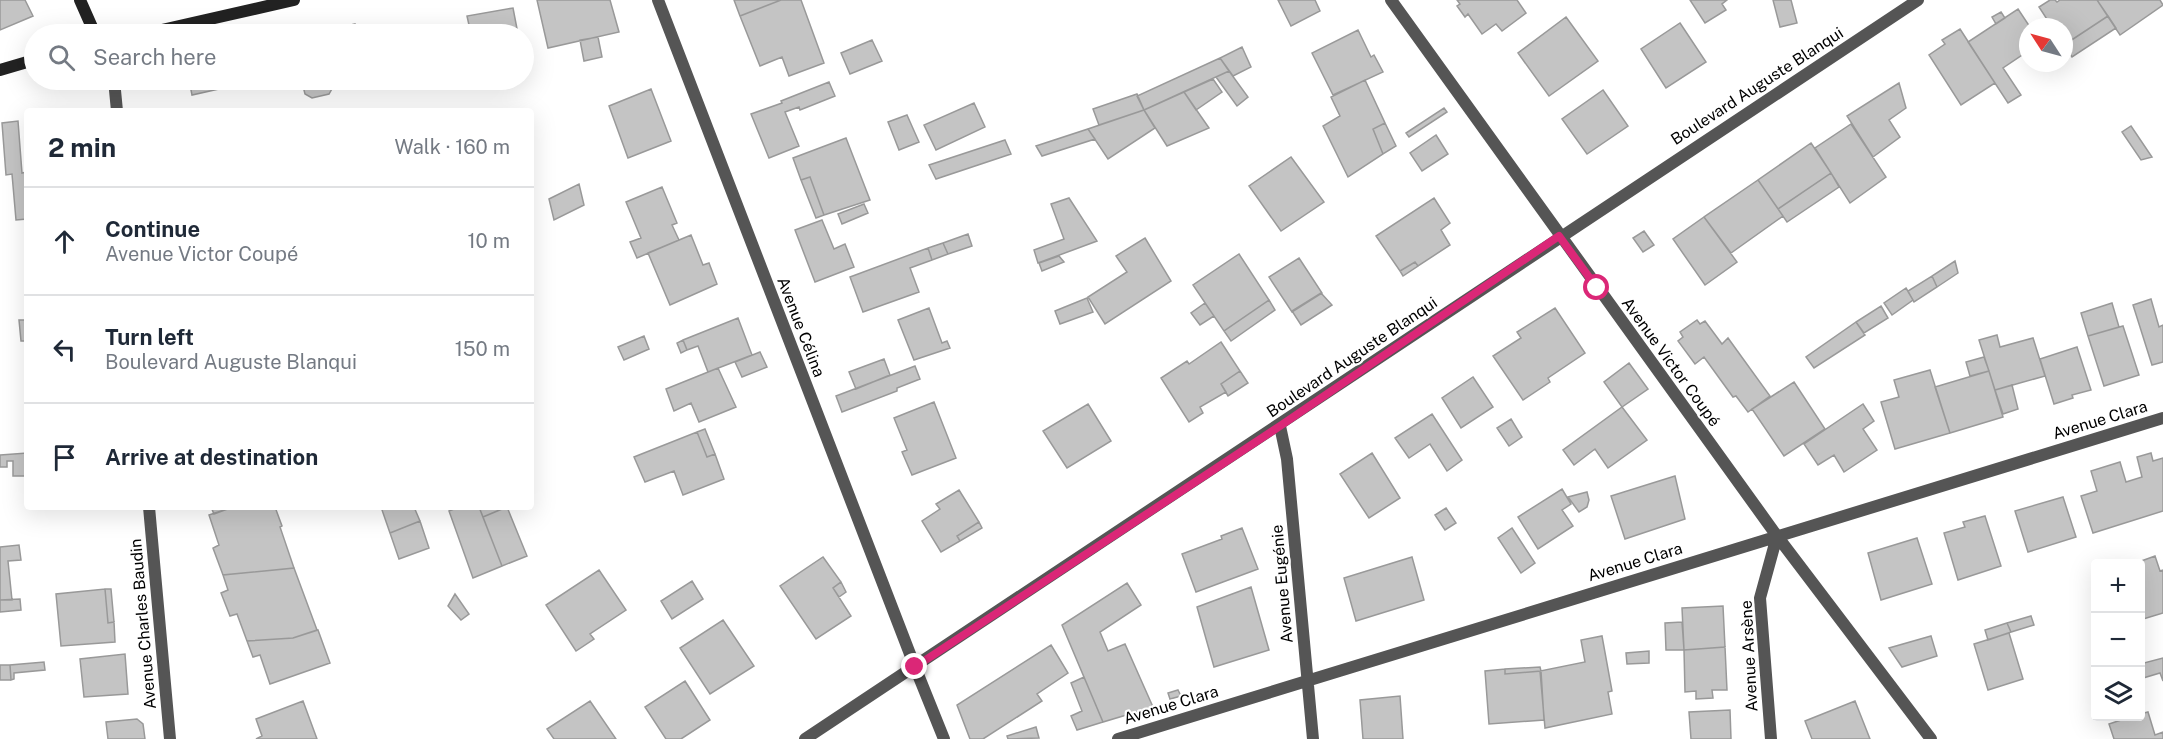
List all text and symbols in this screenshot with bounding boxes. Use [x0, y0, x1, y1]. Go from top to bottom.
north arrow [2019, 18, 2073, 72]
street label: Boulevard Auguste Blanqui [1667, 23, 1847, 149]
search box [24, 24, 534, 90]
icon: search [45, 41, 78, 74]
text: Search here [93, 44, 217, 70]
text: 2 min [48, 132, 116, 163]
text: Walk · 160 m [395, 135, 510, 159]
text: Continue [105, 216, 200, 242]
icon: ahead [48, 225, 81, 258]
text: 10 m [467, 229, 510, 253]
text: Avenue Victor Coupé [105, 242, 298, 266]
street label: Avenue Célina [773, 274, 829, 380]
route start [1583, 274, 1609, 300]
street label: Boulevard Auguste Blanqui [1263, 293, 1441, 421]
street label: Avenue Victor Coupé [1618, 294, 1724, 430]
text: Turn left [105, 324, 194, 350]
icon: left [48, 333, 81, 366]
text: 150 m [455, 337, 510, 361]
text: Boulevard Auguste Blanqui [105, 350, 357, 374]
street label: Avenue Clara [2050, 397, 2150, 443]
icon: arrive [48, 441, 81, 474]
text: Arrive at destination [105, 444, 318, 470]
street label: Avenue Eugénie [1267, 524, 1297, 644]
street label: Avenue Charles Baudin [126, 538, 160, 710]
street label: Avenue Clara [1585, 539, 1685, 585]
map controls [2091, 559, 2145, 721]
button: + [2091, 559, 2145, 613]
street label: Avenue Arsène [1737, 600, 1761, 712]
button: − [2091, 613, 2145, 667]
route end [901, 653, 927, 679]
button: layers [2091, 667, 2145, 721]
street label: Avenue Clara [1121, 682, 1221, 728]

